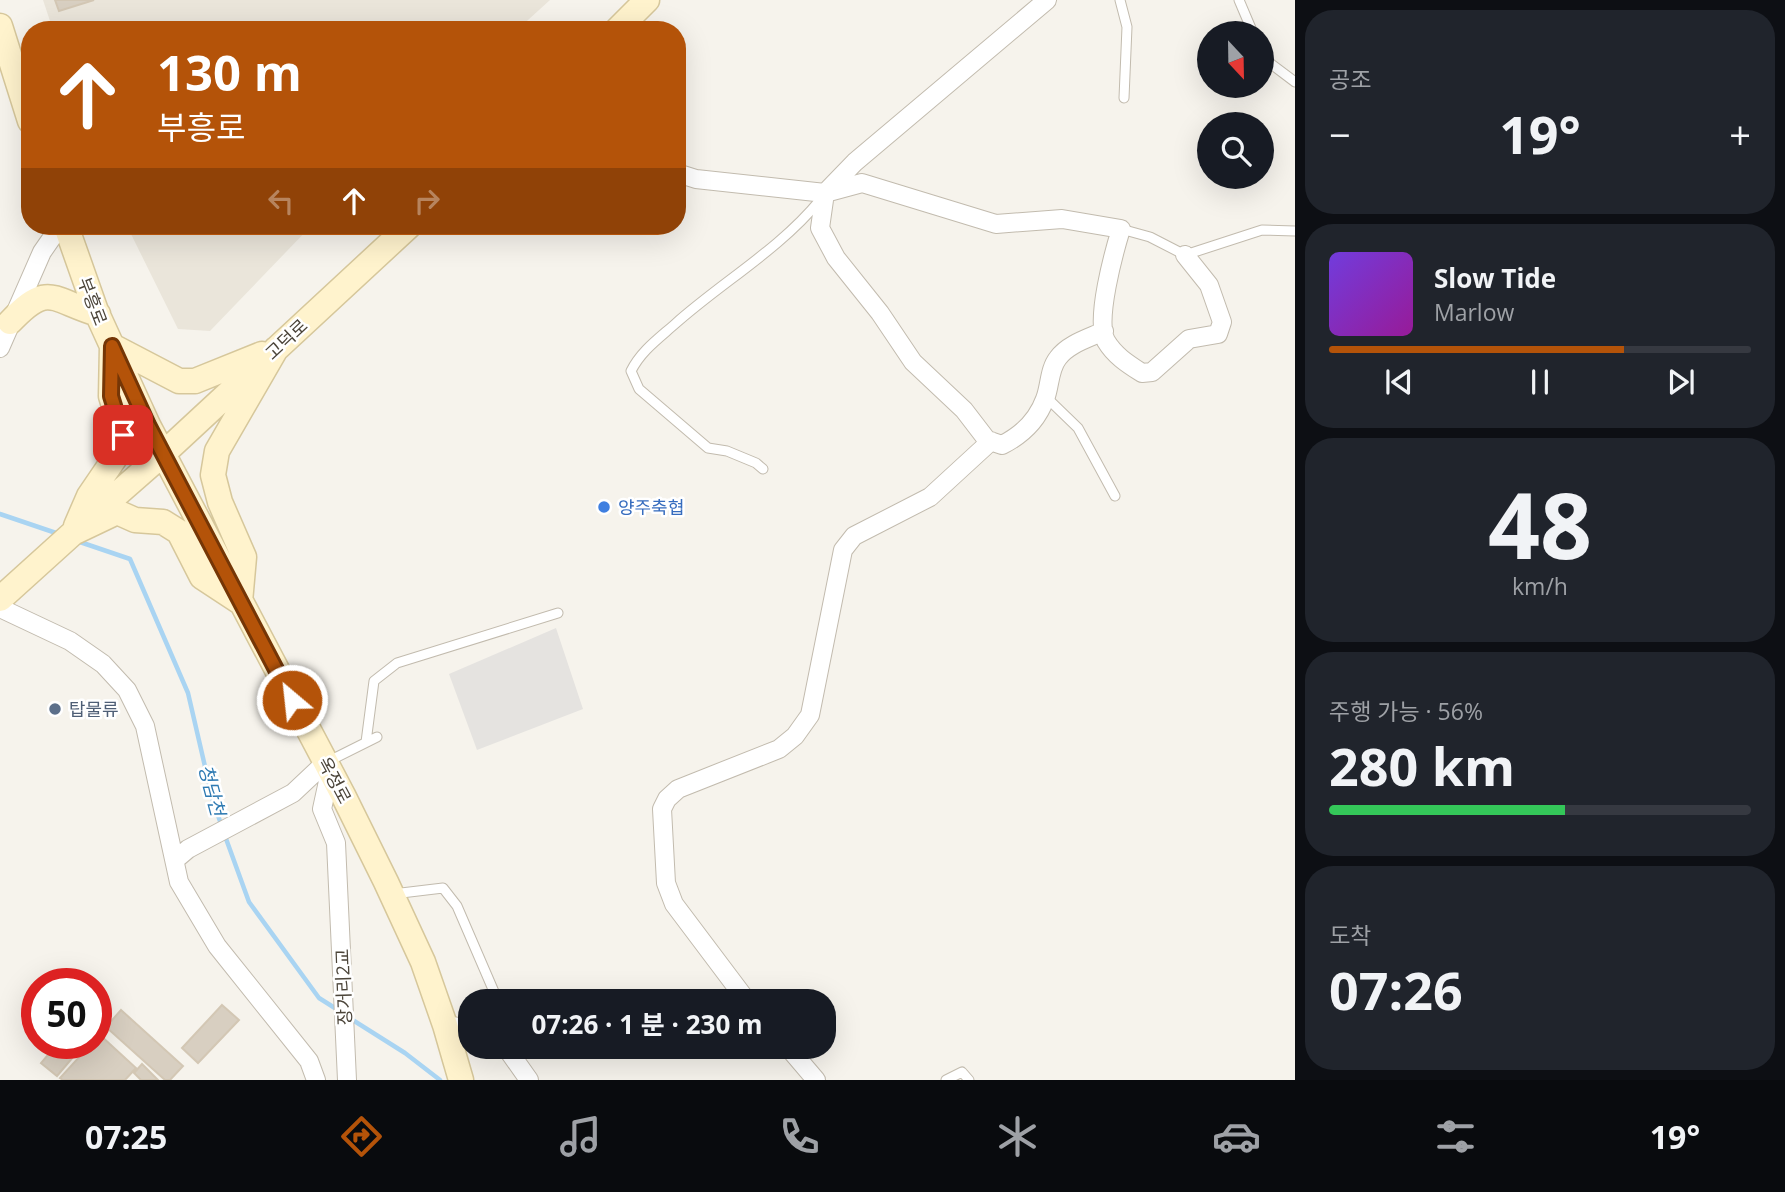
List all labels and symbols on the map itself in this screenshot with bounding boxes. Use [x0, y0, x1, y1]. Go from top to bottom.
north arrow [1197, 21, 1274, 98]
street label: 부흥로 [73, 274, 113, 328]
street label: 고덕로 [260, 313, 312, 365]
pin [93, 405, 153, 465]
place label: 양주축협 [618, 495, 684, 519]
marker: 양주축협 [596, 499, 612, 515]
position arrow [255, 663, 329, 737]
place label: 탑물류 [69, 697, 119, 721]
marker: 탑물류 [47, 701, 63, 717]
street label: 옥정로 [313, 752, 357, 808]
water label: 청담천 [193, 761, 232, 820]
street label: 장거리2교 [330, 948, 356, 1026]
speed limit sign: 50 [21, 968, 112, 1059]

